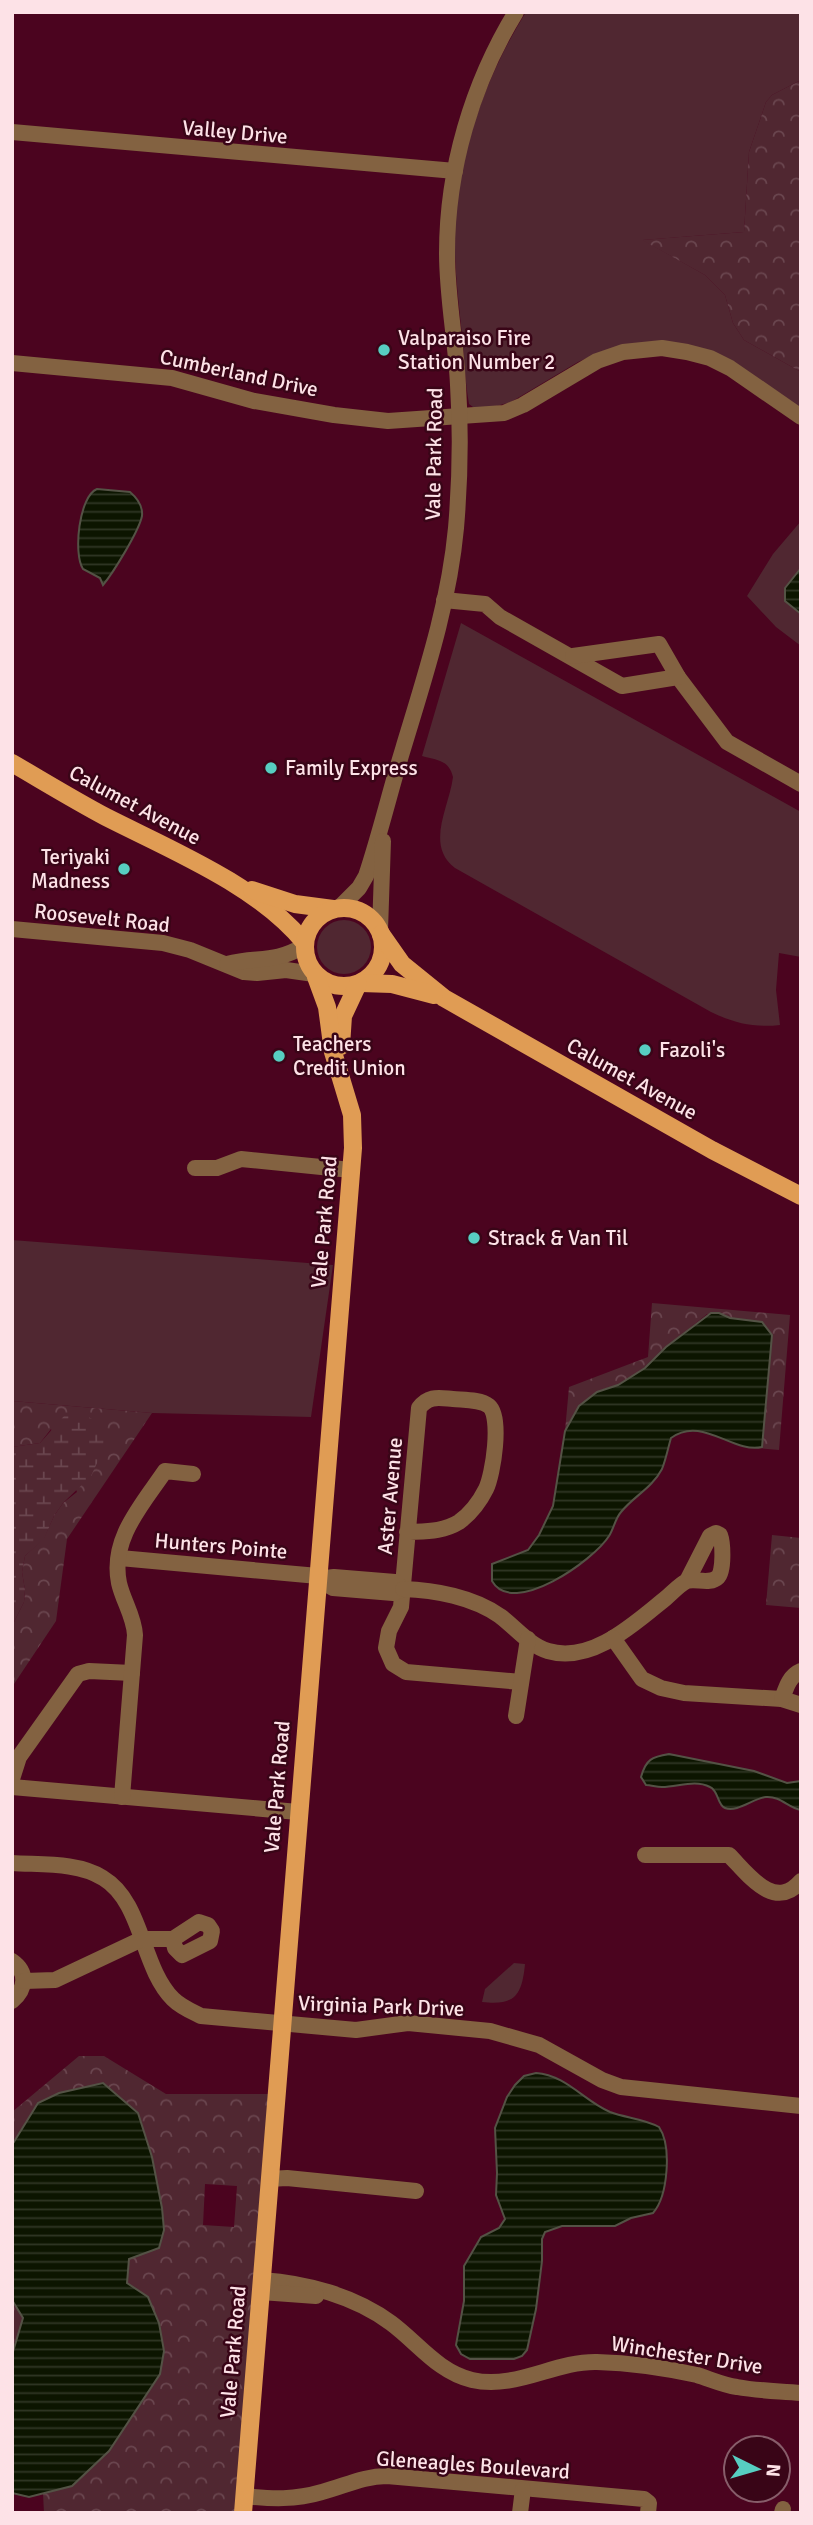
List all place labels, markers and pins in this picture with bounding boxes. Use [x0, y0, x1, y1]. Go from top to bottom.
place label: Valparaiso Fire Station Number 2 [398, 325, 555, 375]
marker: Valparaiso Fire Station Number 2 [376, 342, 392, 358]
place label: Family Express [285, 755, 418, 781]
marker: Family Express [263, 760, 279, 776]
place label: Teriyaki Madness [31, 844, 110, 894]
marker: Teriyaki Madness [116, 861, 132, 877]
place label: Teachers Credit Union [293, 1031, 406, 1081]
place label: Fazoli's [659, 1037, 725, 1063]
marker: Fazoli's [637, 1042, 653, 1058]
marker: Teachers Credit Union [271, 1048, 287, 1064]
place label: Strack & Van Til [488, 1225, 628, 1251]
marker: Strack & Van Til [466, 1230, 482, 1246]

